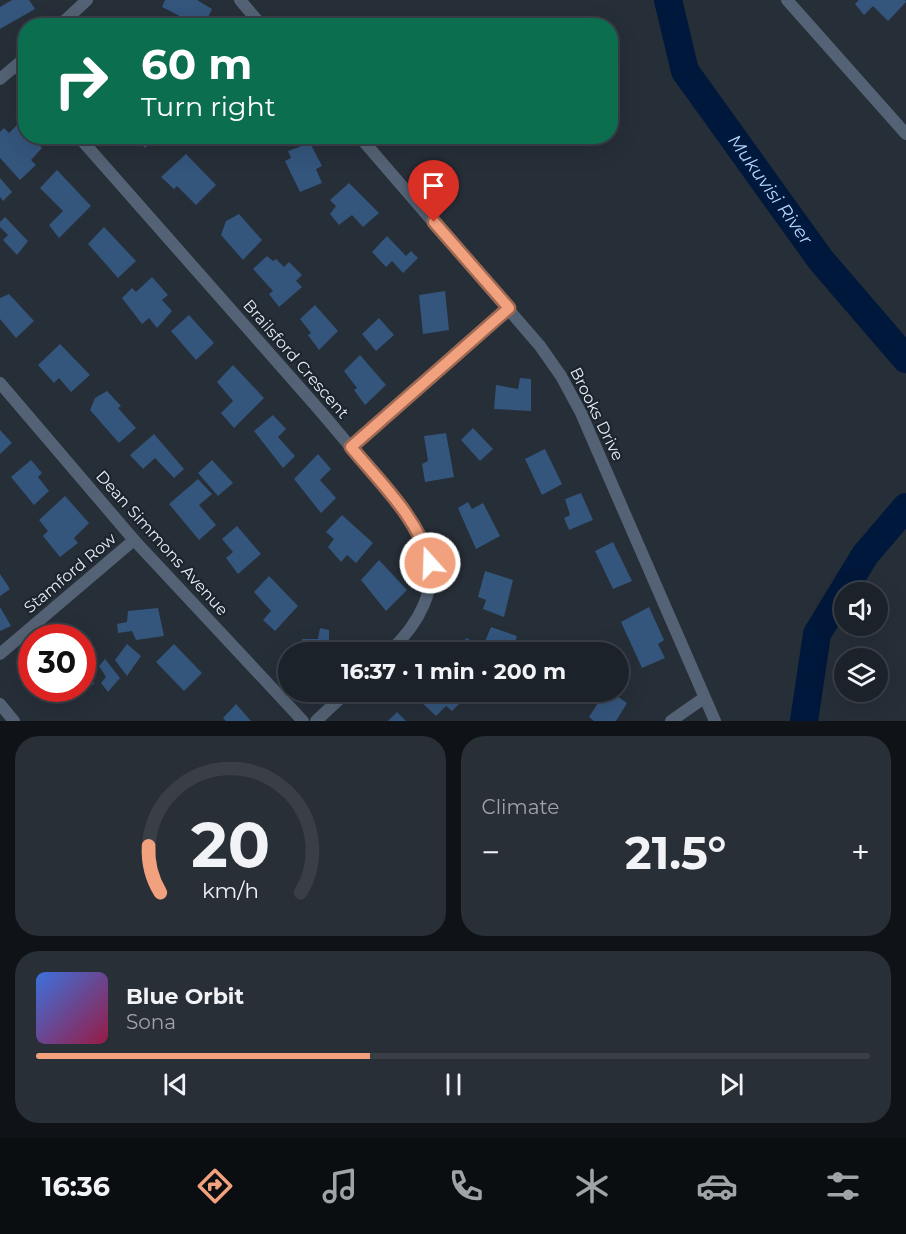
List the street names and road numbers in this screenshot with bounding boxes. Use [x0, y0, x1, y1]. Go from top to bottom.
street label: Brailsford Crescent [239, 296, 353, 423]
street label: Brooks Drive [566, 364, 628, 464]
street label: Dean Simmons Avenue [92, 467, 232, 619]
street label: Stamford Row [20, 529, 120, 617]

